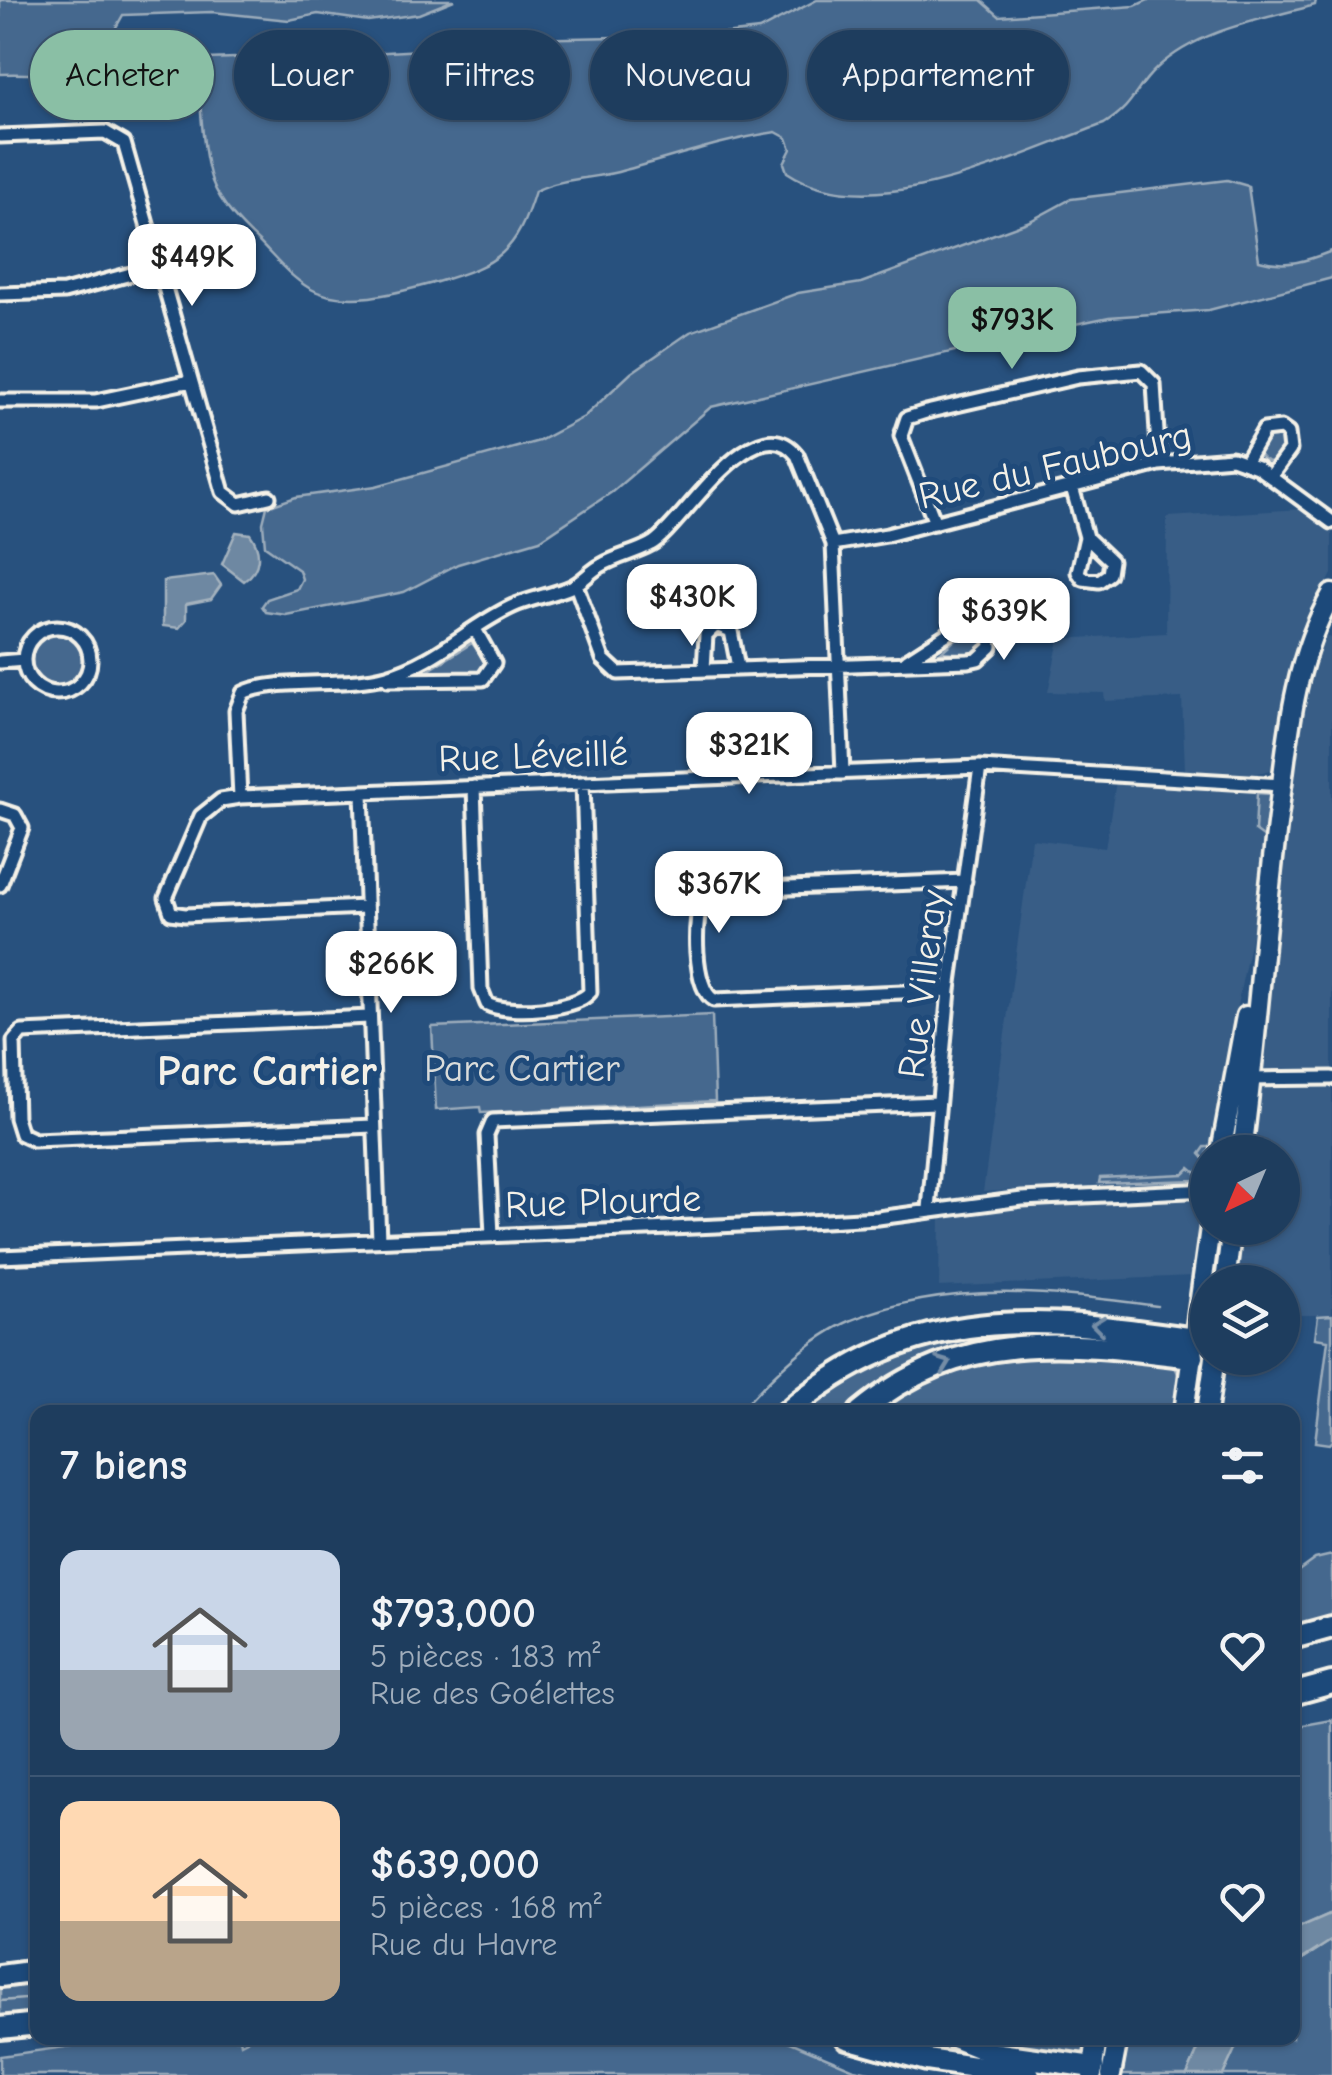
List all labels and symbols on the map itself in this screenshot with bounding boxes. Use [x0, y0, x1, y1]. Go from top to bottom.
pin: $449K [122, 224, 262, 309]
pin: $793K [942, 287, 1082, 372]
street label: Rue du Faubourg [914, 413, 1196, 519]
pin: $430K [622, 564, 762, 649]
pin: $639K [934, 578, 1074, 663]
pin: $321K [679, 712, 819, 797]
street label: Rue Léveillé [437, 731, 629, 781]
pin: $367K [649, 851, 789, 936]
street label: Rue Villeray [890, 887, 956, 1081]
pin: $266K [321, 931, 461, 1016]
district label: Parc Cartier [157, 1047, 377, 1096]
park label: Parc Cartier [424, 1047, 620, 1091]
north arrow [1190, 1135, 1300, 1245]
street label: Rue Plourde [504, 1177, 702, 1227]
one-way arrow [1090, 1315, 1106, 1336]
one-way arrow [934, 1356, 952, 1376]

